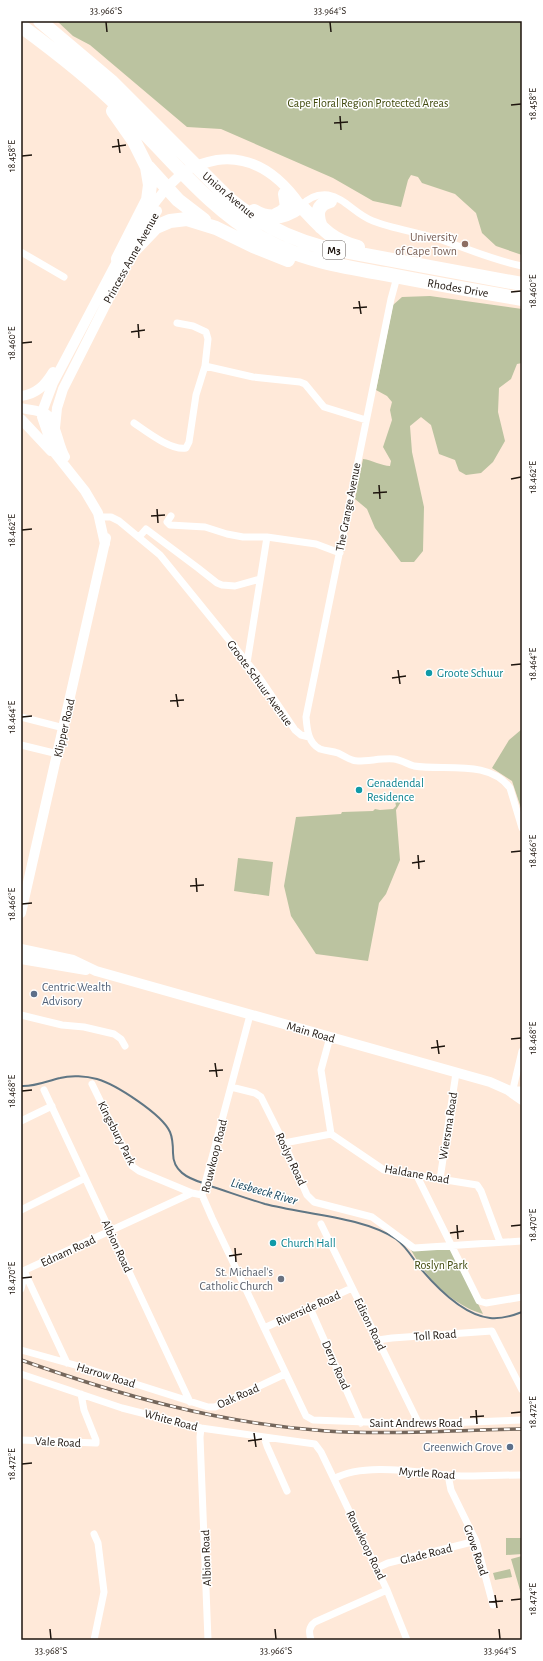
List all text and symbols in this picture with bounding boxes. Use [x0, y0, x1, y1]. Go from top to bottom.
text: 33.966°S [90, 6, 122, 16]
text: 33.964°S [314, 6, 346, 16]
text: 18.458°E [528, 88, 538, 120]
park label: Cape Floral Region Protected Areas [287, 97, 449, 109]
text: 18.458°E [7, 140, 17, 172]
street label: Union Avenue [200, 169, 258, 221]
street label: Princess Anne Avenue [101, 211, 161, 305]
place label: University of Cape Town [395, 231, 457, 257]
marker: University of Cape Town [460, 239, 470, 249]
road number: M3 [323, 241, 345, 259]
text: 18.460°E [528, 274, 538, 308]
street label: Rhodes Drive [427, 277, 489, 299]
text: 18.460°E [7, 326, 17, 360]
text: 18.462°E [528, 461, 538, 493]
street label: The Grange Avenue [334, 462, 362, 552]
text: 18.462°E [7, 514, 17, 546]
street label: Groote Schuur Avenue [225, 638, 295, 728]
text: 18.464°E [528, 648, 538, 680]
place label: Groote Schuur [437, 667, 503, 679]
marker: Groote Schuur [424, 668, 434, 678]
street label: Klipper Road [51, 697, 77, 759]
text: 18.464°E [7, 701, 17, 733]
place label: Genadendal Residence [367, 777, 424, 803]
marker: Genadendal Residence [354, 785, 364, 795]
text: 18.466°E [528, 835, 538, 867]
text: 18.466°E [7, 888, 17, 920]
place label: Centric Wealth Advisory [42, 981, 111, 1008]
marker: Centric Wealth Advisory [29, 989, 39, 999]
street label: Main Road [285, 1019, 337, 1045]
text: 18.468°E [528, 1022, 538, 1054]
text: 18.468°E [7, 1075, 17, 1107]
street label: Wiersma Road [437, 1091, 459, 1161]
street label: Kingsbury Park [95, 1099, 138, 1168]
street label: Rouwkoop Road [199, 1118, 229, 1194]
street label: Roslyn Road [273, 1131, 308, 1188]
street label: Haldane Road [384, 1162, 450, 1186]
water label: Liesbeeck River [229, 1176, 300, 1208]
text: 18.470°E [528, 1209, 538, 1241]
street label: Albion Road [100, 1218, 134, 1274]
street label: Ednam Road [39, 1233, 97, 1269]
place label: Church Hall [281, 1237, 336, 1249]
marker: Church Hall [268, 1238, 278, 1248]
park label: Roslyn Park [414, 1259, 468, 1272]
text: 18.470°E [7, 1262, 17, 1294]
place label: St. Michael's Catholic Church [200, 1266, 273, 1292]
marker: St. Michael's Catholic Church [276, 1274, 286, 1284]
street label: Riverside Road [274, 1289, 342, 1327]
street label: Edison Road [352, 1296, 388, 1352]
street label: Toll Road [413, 1328, 457, 1342]
street label: Derry Road [319, 1339, 352, 1392]
street label: Harrow Road [75, 1360, 137, 1390]
street label: Oak Road [215, 1381, 261, 1411]
text: 18.472°E [528, 1396, 538, 1428]
street label: White Road [143, 1407, 199, 1433]
street label: Saint Andrews Road [370, 1417, 462, 1429]
street label: Vale Road [35, 1435, 81, 1449]
place label: Greenwich Grove [423, 1441, 502, 1453]
marker: Greenwich Grove [505, 1442, 515, 1452]
text: 18.472°E [7, 1448, 17, 1480]
street label: Myrtle Road [398, 1465, 456, 1482]
street label: Rouwkoop Road [344, 1509, 388, 1581]
street label: Grove Road [462, 1523, 490, 1577]
street label: Albion Road [199, 1529, 213, 1587]
street label: Glade Road [399, 1542, 453, 1566]
text: 18.474°E [528, 1583, 538, 1615]
text: 33.968°S [35, 1646, 67, 1656]
text: 33.966°S [260, 1646, 292, 1656]
text: 33.964°S [484, 1646, 516, 1656]

